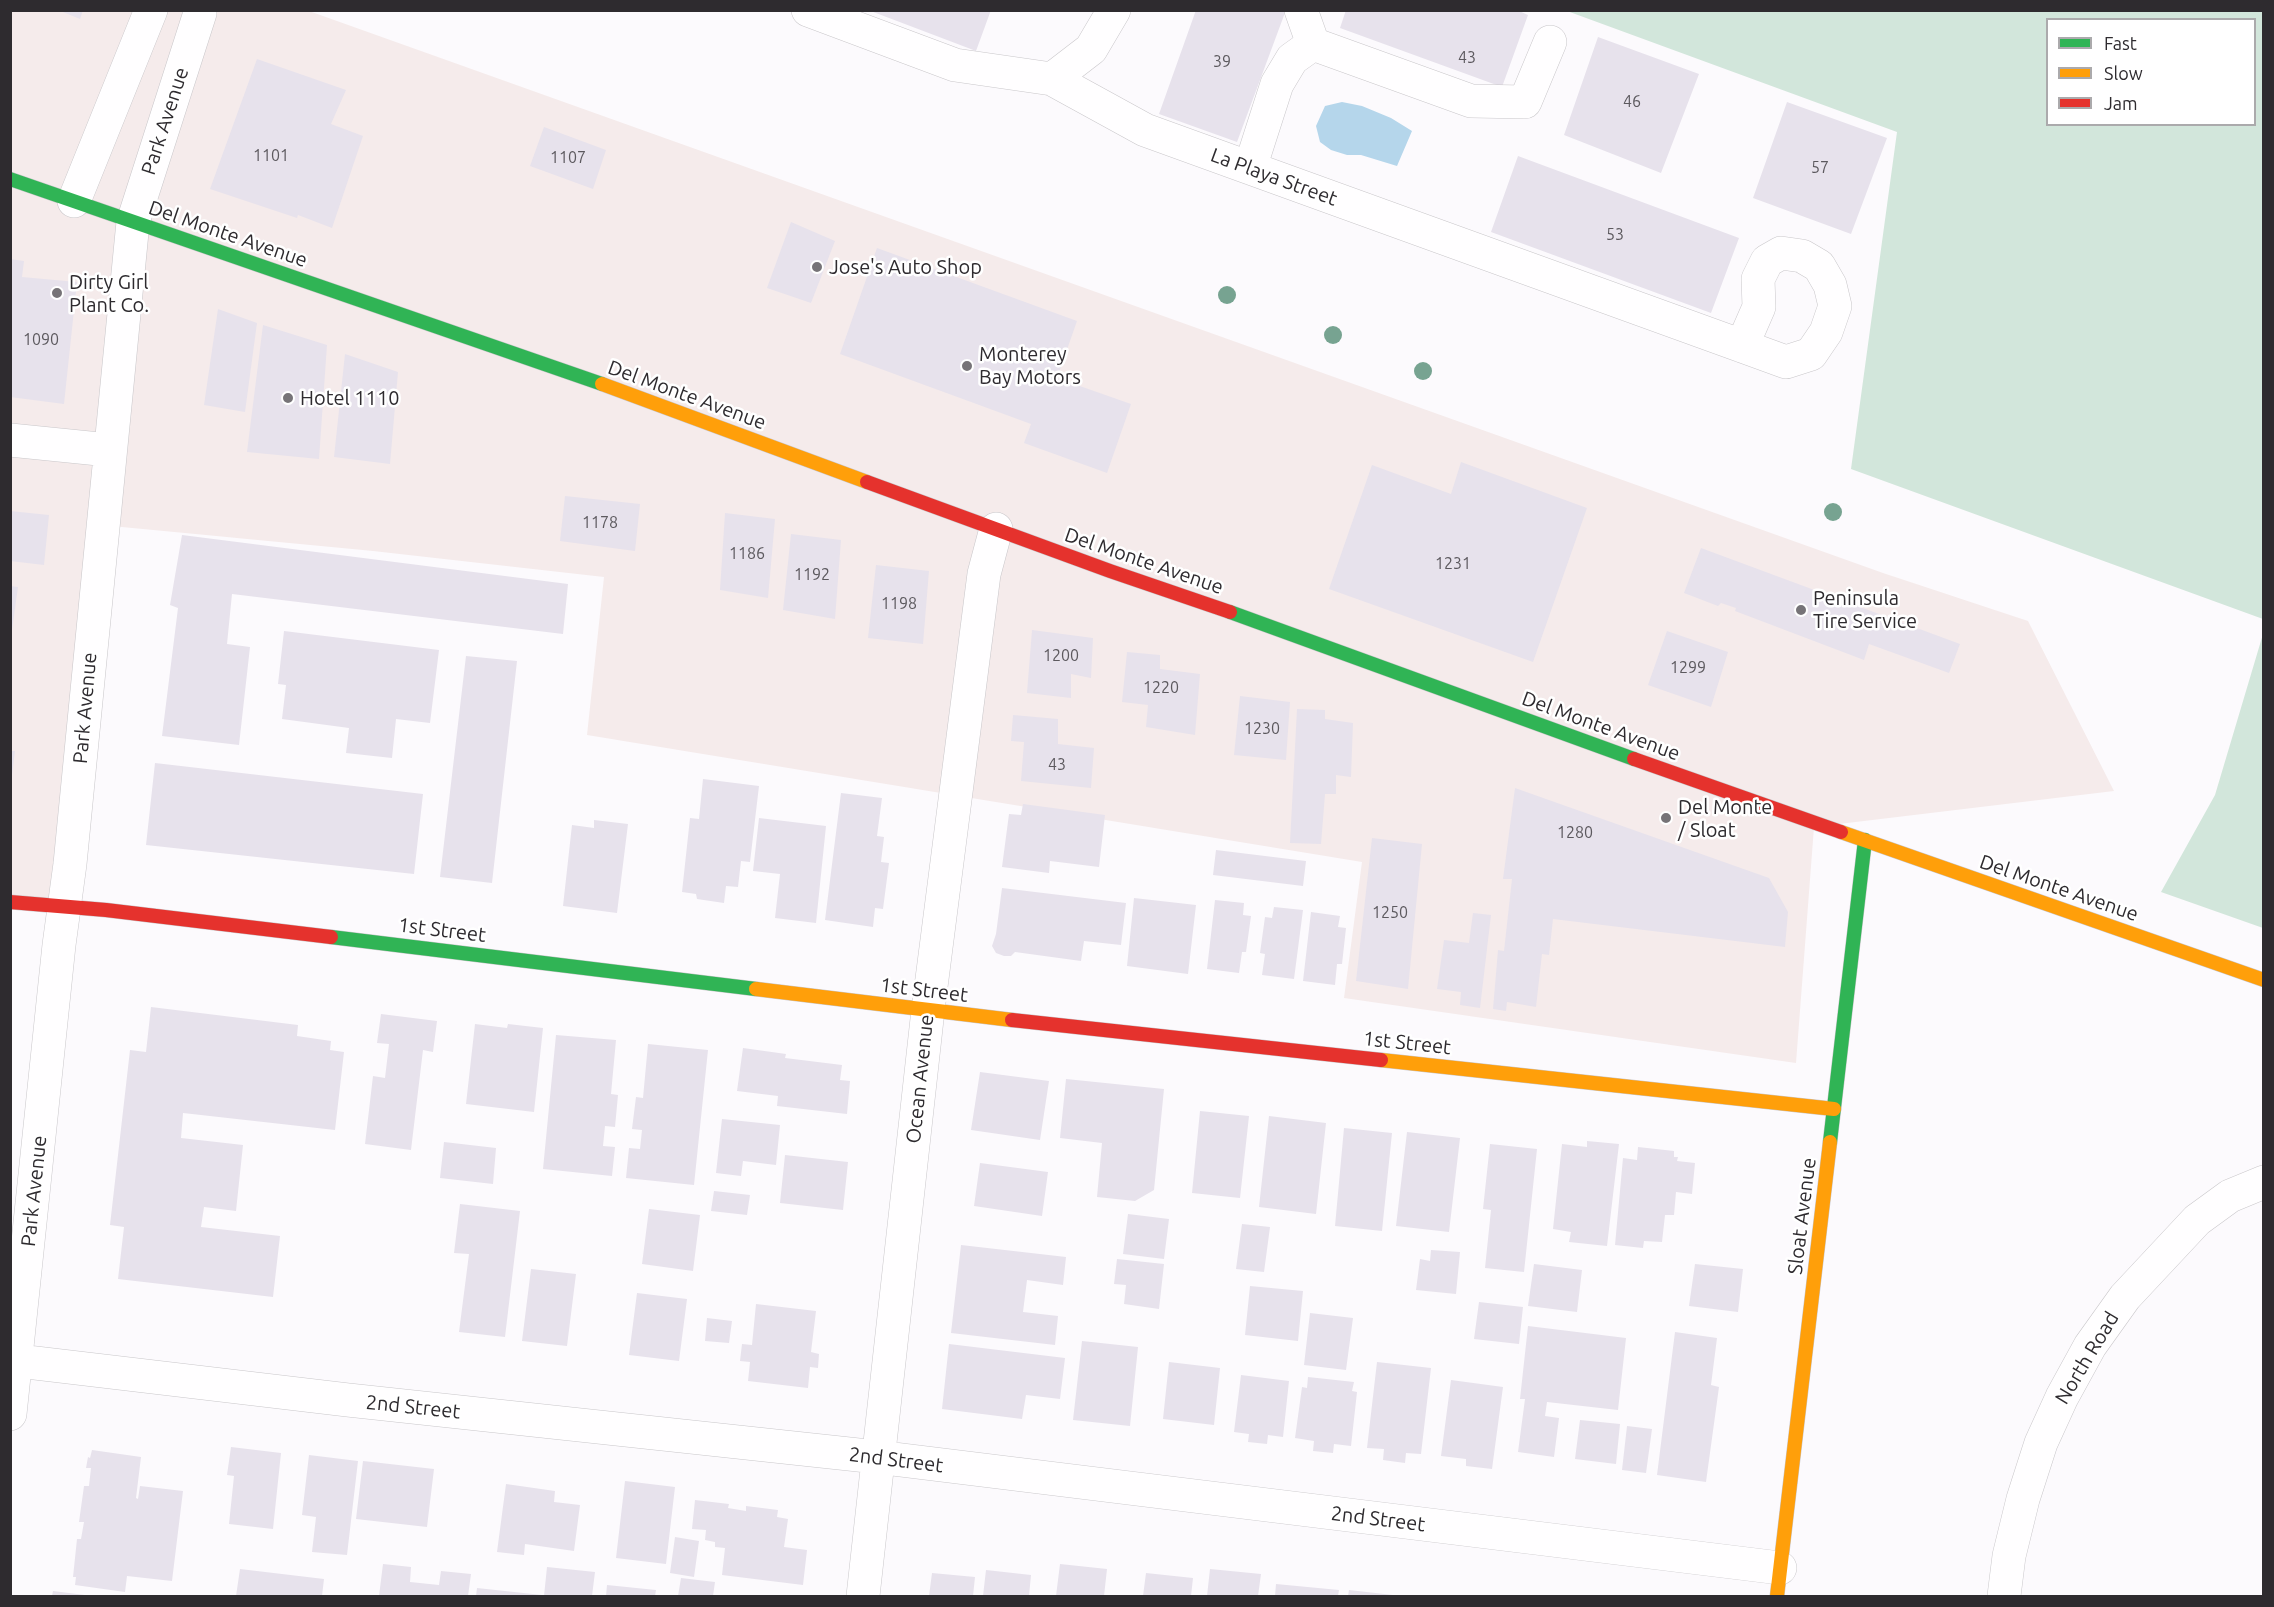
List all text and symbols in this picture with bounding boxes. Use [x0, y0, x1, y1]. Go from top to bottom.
legend [2046, 18, 2256, 126]
text: Fast [2104, 33, 2137, 53]
house number: 43 [1458, 48, 1476, 68]
house number: 39 [1213, 52, 1231, 72]
text: Slow [2104, 63, 2143, 83]
street label: Park Avenue [136, 64, 194, 178]
house number: 46 [1623, 92, 1641, 112]
text: Jam [2104, 93, 2138, 113]
street label: La Playa Street [1207, 143, 1341, 211]
house number: 1101 [253, 146, 289, 166]
house number: 1107 [550, 148, 586, 168]
house number: 57 [1811, 158, 1829, 178]
street label: Del Monte Avenue [145, 196, 311, 272]
house number: 53 [1606, 225, 1624, 245]
place label: Jose's Auto Shop [829, 255, 982, 279]
marker: Jose's Auto Shop [810, 260, 824, 274]
place label: Dirty Girl Plant Co. [69, 270, 149, 317]
marker: Dirty Girl Plant Co. [50, 286, 64, 300]
house number: 1090 [23, 330, 59, 350]
place label: Monterey Bay Motors [979, 342, 1081, 389]
street label: Del Monte Avenue [605, 355, 769, 435]
marker: Monterey Bay Motors [960, 359, 974, 373]
place label: Hotel 1110 [300, 386, 399, 410]
marker: Hotel 1110 [281, 391, 295, 405]
house number: 1178 [582, 513, 618, 533]
street label: Del Monte Avenue [1061, 523, 1227, 599]
house number: 1186 [729, 544, 765, 564]
house number: 1231 [1435, 554, 1471, 574]
house number: 1192 [794, 565, 830, 585]
place label: Peninsula Tire Service [1813, 586, 1917, 633]
house number: 1198 [881, 594, 917, 614]
marker: Peninsula Tire Service [1794, 603, 1808, 617]
house number: 1200 [1043, 646, 1079, 666]
street label: Park Avenue [68, 651, 102, 765]
house number: 1299 [1670, 658, 1706, 678]
house number: 1220 [1143, 678, 1179, 698]
street label: Del Monte Avenue [1519, 686, 1683, 766]
house number: 1230 [1244, 719, 1280, 739]
house number: 43 [1048, 755, 1066, 775]
place label: Del Monte / Sloat [1678, 795, 1772, 842]
marker: Del Monte / Sloat [1659, 811, 1673, 825]
house number: 1280 [1557, 823, 1593, 843]
street label: Del Monte Avenue [1976, 850, 2142, 926]
house number: 1250 [1372, 903, 1408, 923]
street label: 1st Street [397, 913, 487, 947]
street label: 1st Street [879, 973, 969, 1007]
street label: Ocean Avenue [901, 1013, 939, 1145]
street label: 1st Street [1362, 1026, 1452, 1060]
street label: Park Avenue [16, 1134, 52, 1248]
street label: Sloat Avenue [1783, 1156, 1821, 1276]
street label: North Road [2050, 1307, 2124, 1409]
street label: 2nd Street [365, 1390, 461, 1424]
street label: 2nd Street [847, 1442, 945, 1478]
street label: 2nd Street [1329, 1501, 1427, 1537]

